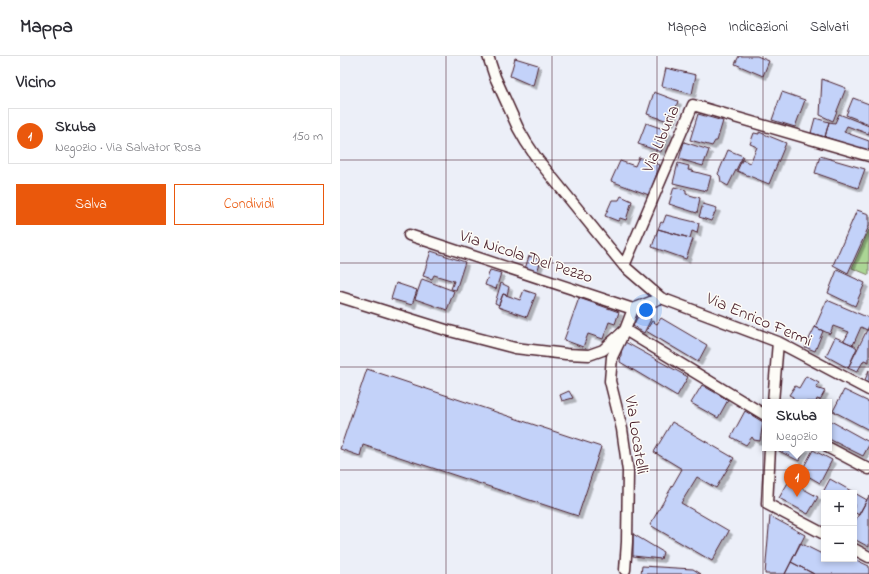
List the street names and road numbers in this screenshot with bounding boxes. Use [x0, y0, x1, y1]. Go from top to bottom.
street label: Via Liburia [635, 102, 686, 177]
street label: Via Nicola Del Pezzo [455, 223, 596, 290]
street label: Via Enrico Fermi [701, 286, 816, 354]
street label: Via Locatelli [617, 393, 655, 476]

